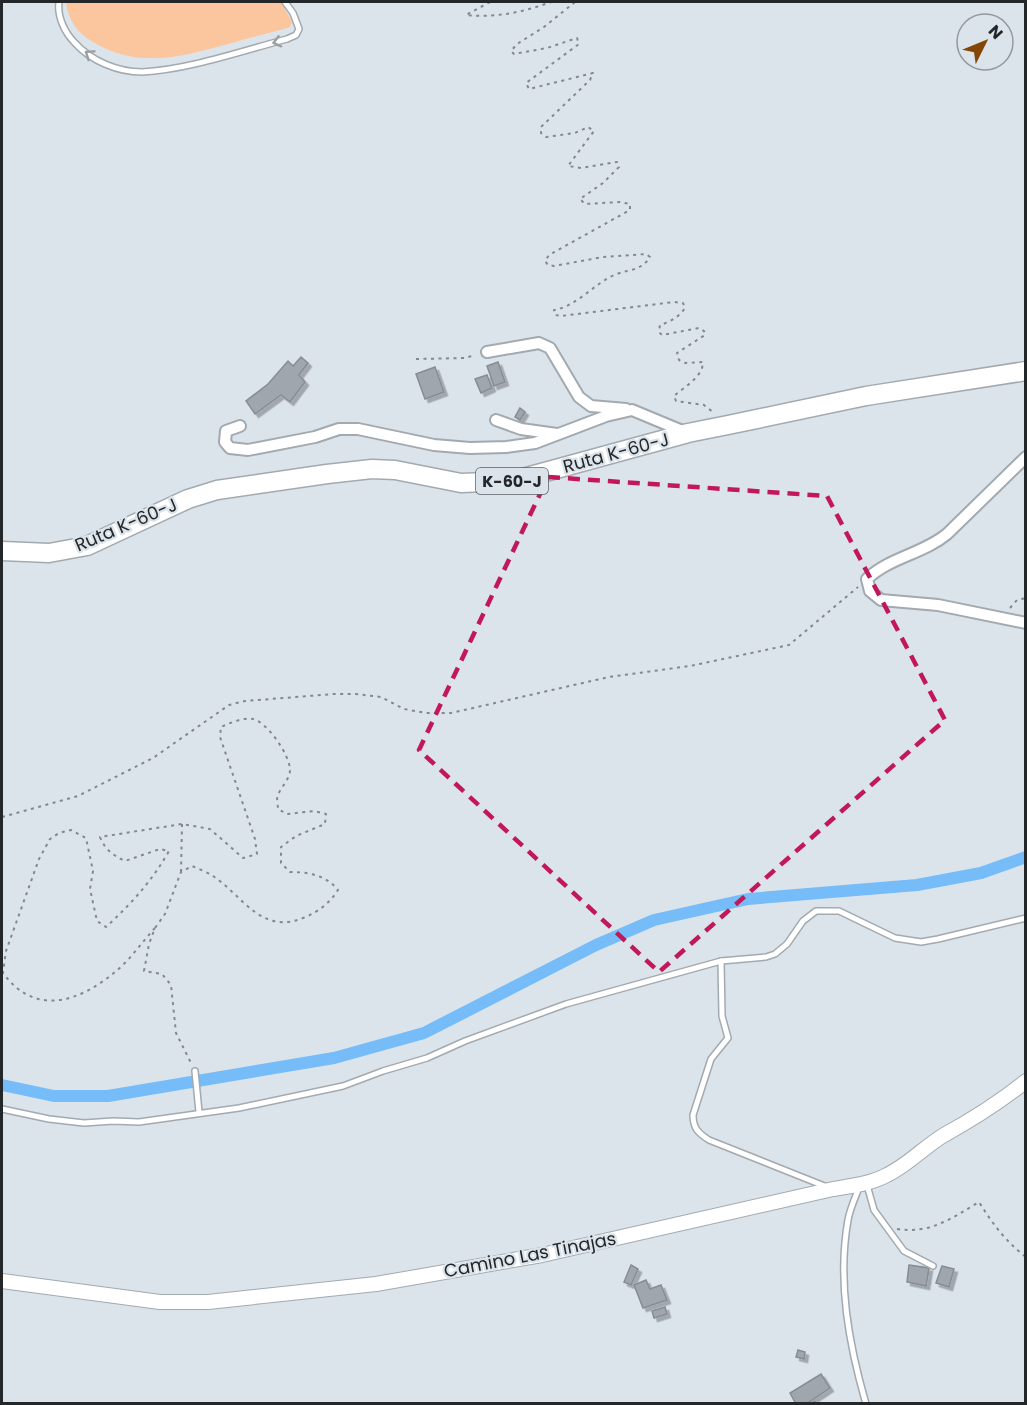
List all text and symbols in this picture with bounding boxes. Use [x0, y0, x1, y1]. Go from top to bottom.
north arrow [955, 12, 1015, 72]
text: N [983, 20, 1008, 44]
one-way arrow [272, 34, 282, 47]
one-way arrow [84, 50, 95, 61]
street label: Ruta K-60-J [560, 426, 672, 479]
road number: K-60-J [476, 468, 548, 494]
street label: Ruta K-60-J [71, 492, 181, 557]
street label: Camino Las Tinajas [442, 1226, 618, 1283]

